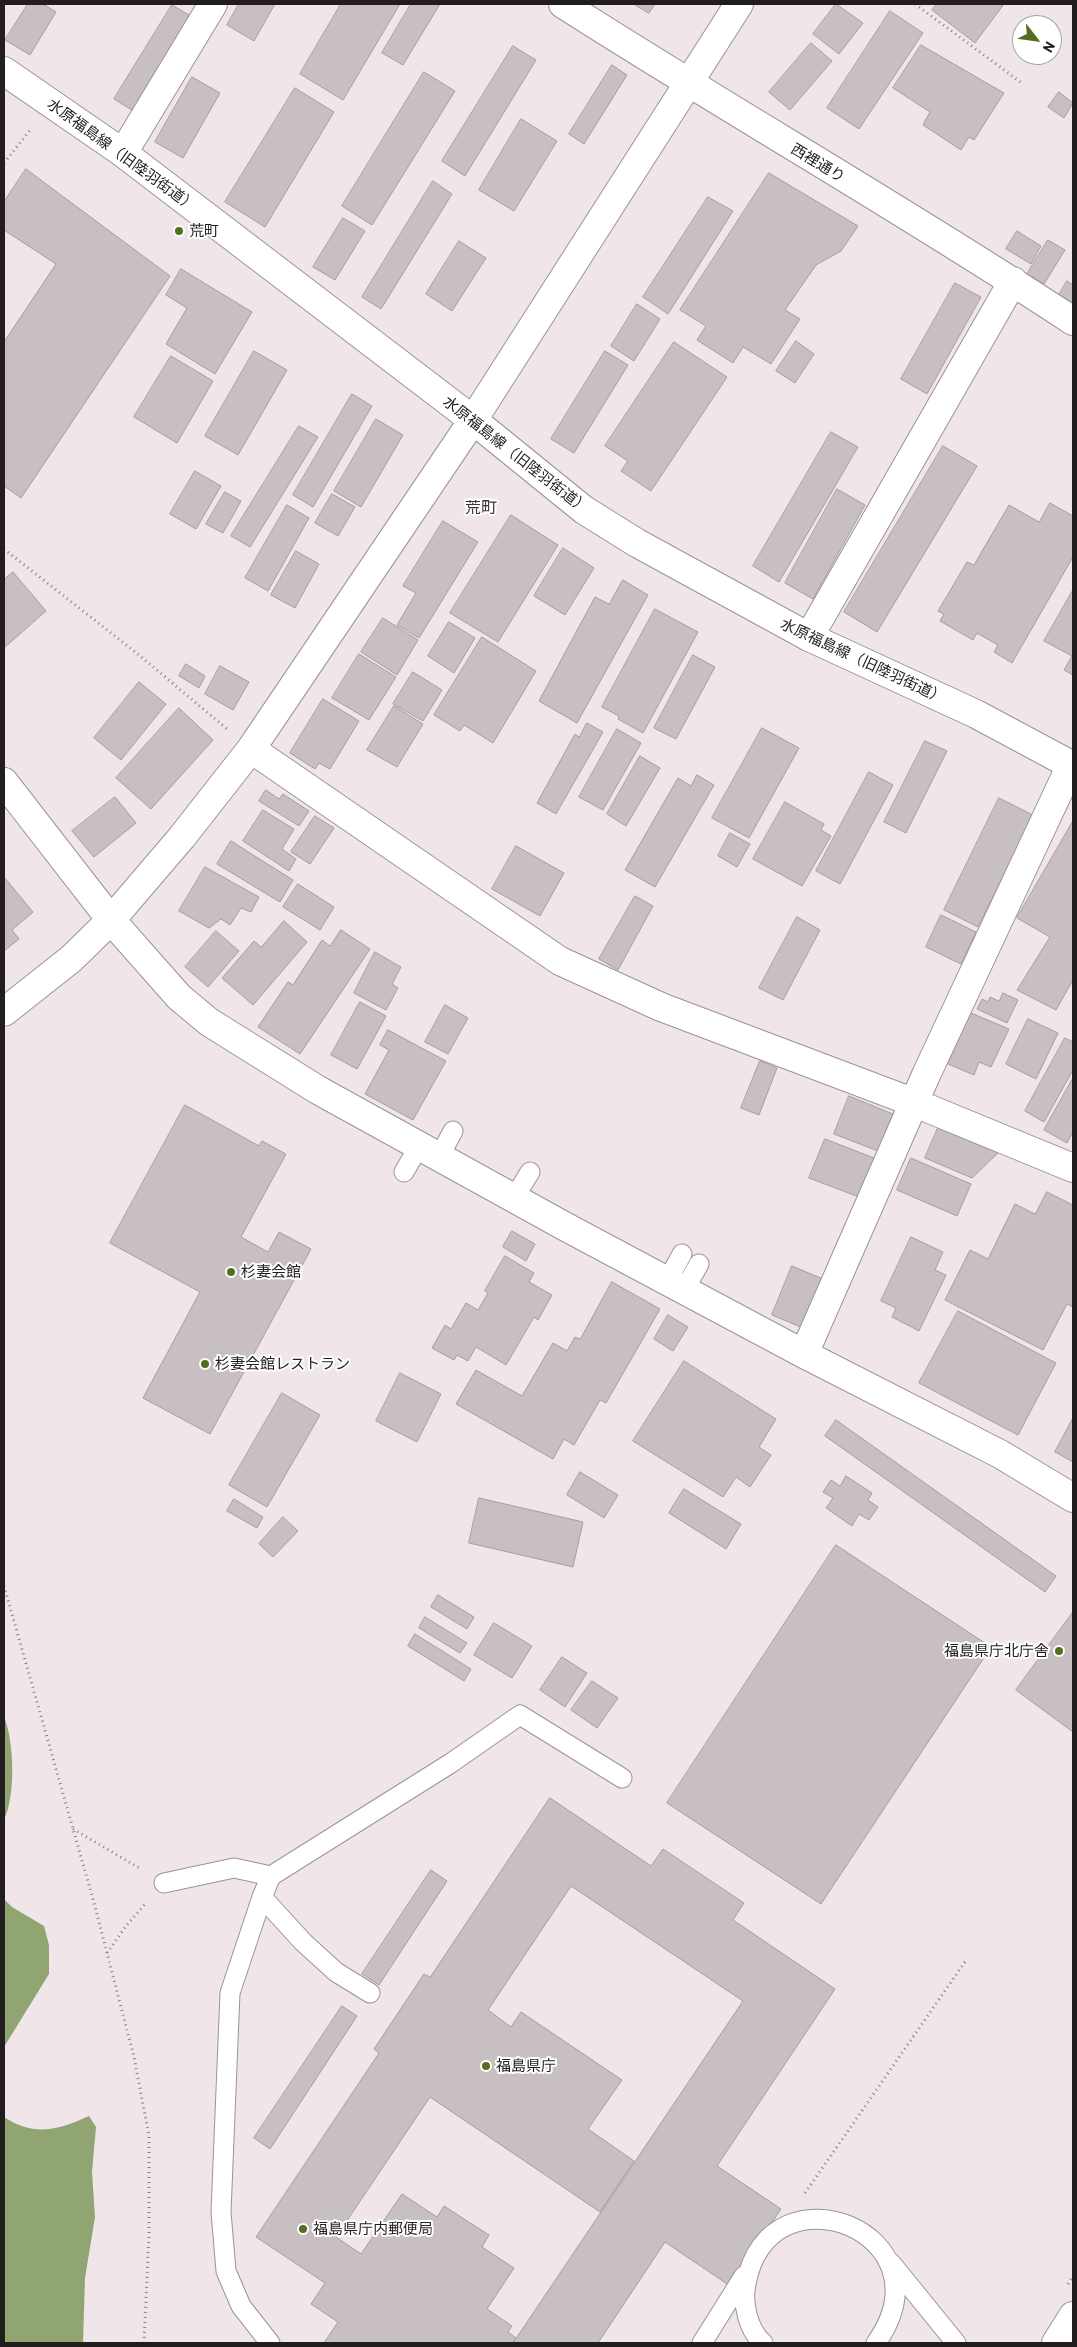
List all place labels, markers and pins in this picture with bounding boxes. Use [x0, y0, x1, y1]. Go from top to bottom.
place label: 荒町 [189, 222, 219, 240]
marker: 荒町 [173, 225, 185, 237]
place label: 杉妻会館 [241, 1263, 301, 1281]
marker: 杉妻会館 [225, 1266, 237, 1278]
place label: 杉妻会館レストラン [215, 1355, 350, 1373]
marker: 杉妻会館レストラン [199, 1358, 211, 1370]
place label: 福島県庁北庁舎 [944, 1642, 1049, 1660]
marker: 福島県庁北庁舎 [1053, 1645, 1065, 1657]
place label: 福島県庁 [496, 2057, 556, 2075]
marker: 福島県庁 [480, 2060, 492, 2072]
place label: 福島県庁内郵便局 [313, 2220, 433, 2238]
marker: 福島県庁内郵便局 [297, 2223, 309, 2235]

